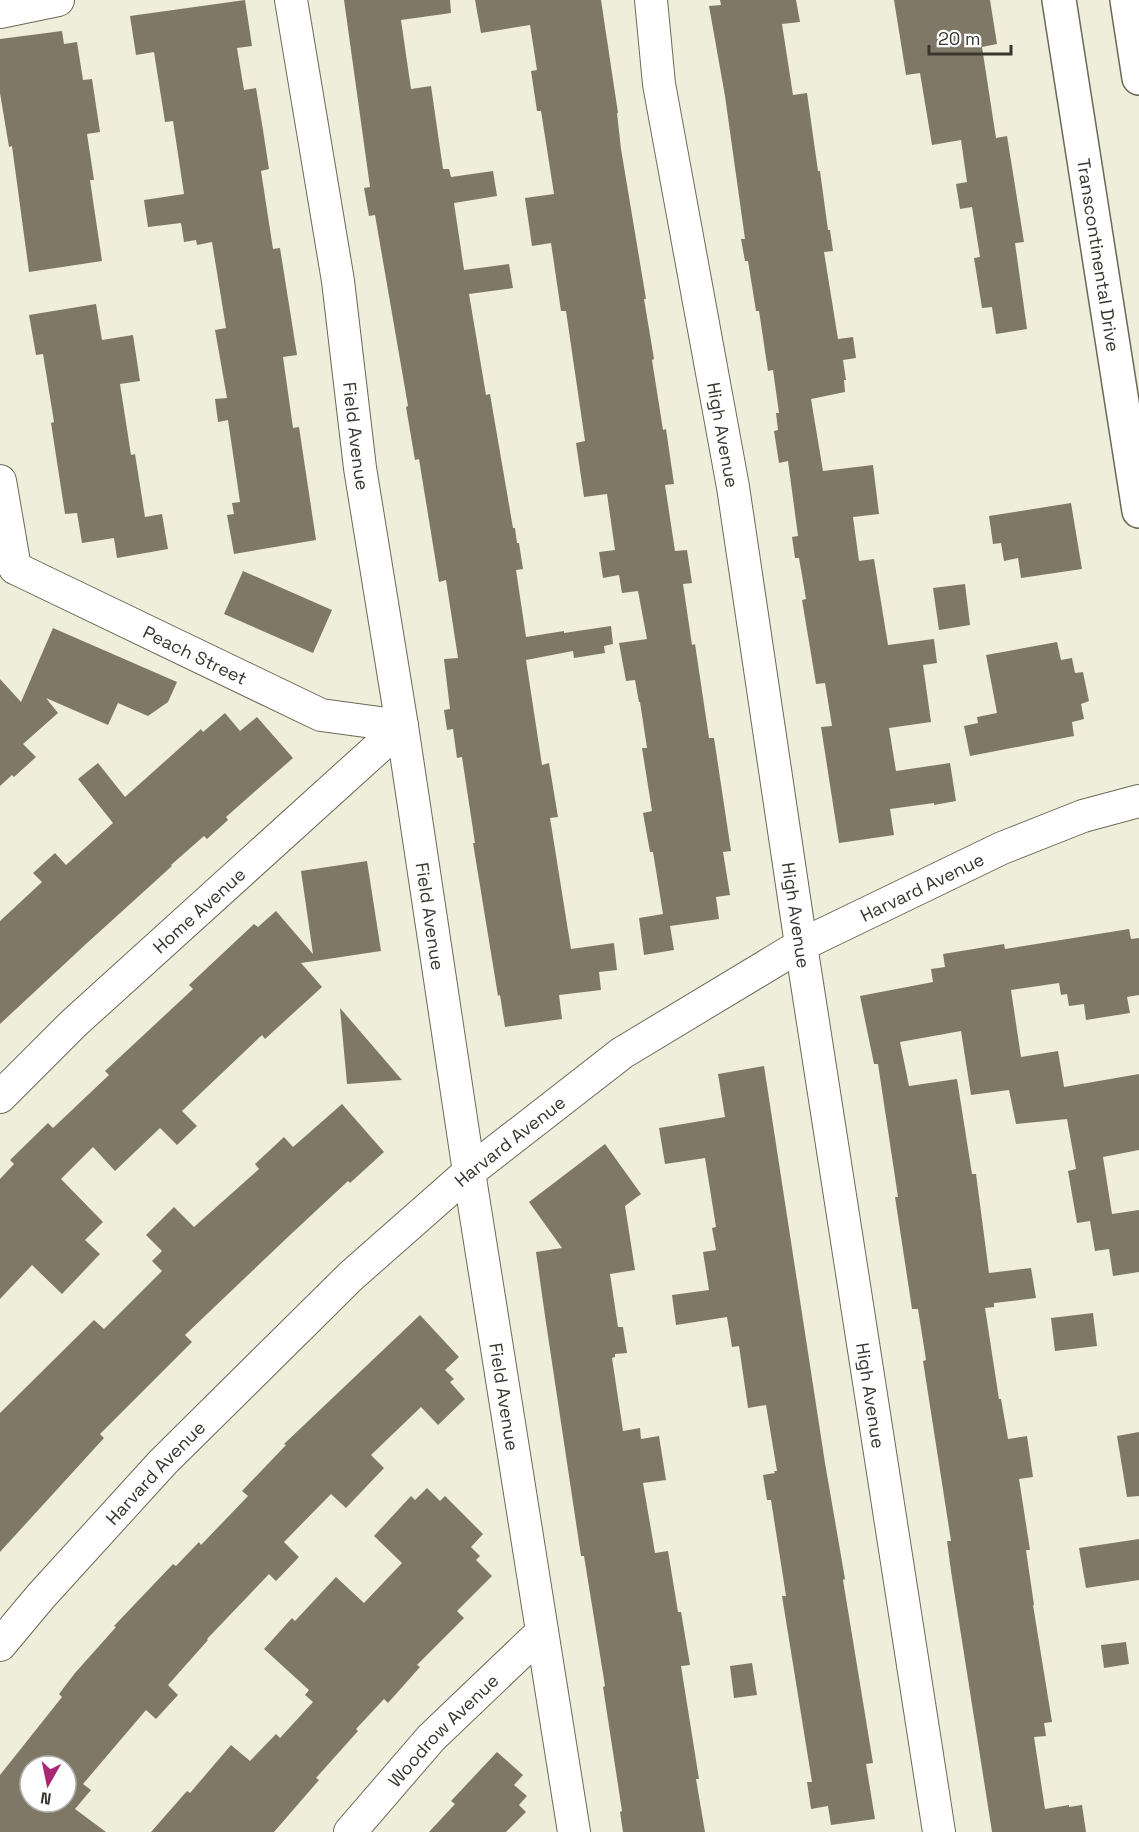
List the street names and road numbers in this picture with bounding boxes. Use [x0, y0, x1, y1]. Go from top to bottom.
street label: Transcontinental Drive [1072, 157, 1125, 353]
street label: High Avenue [702, 380, 744, 489]
street label: Field Avenue [338, 381, 375, 492]
street label: Peach Street [139, 620, 251, 689]
street label: Harvard Avenue [856, 847, 988, 926]
street label: Field Avenue [411, 861, 450, 972]
street label: High Avenue [777, 861, 816, 970]
street label: Home Avenue [148, 862, 250, 958]
street label: Harvard Avenue [449, 1090, 570, 1191]
street label: Field Avenue [485, 1341, 525, 1452]
street label: High Avenue [852, 1341, 891, 1450]
street label: Harvard Avenue [100, 1416, 210, 1529]
street label: Woodrow Avenue [383, 1669, 503, 1791]

